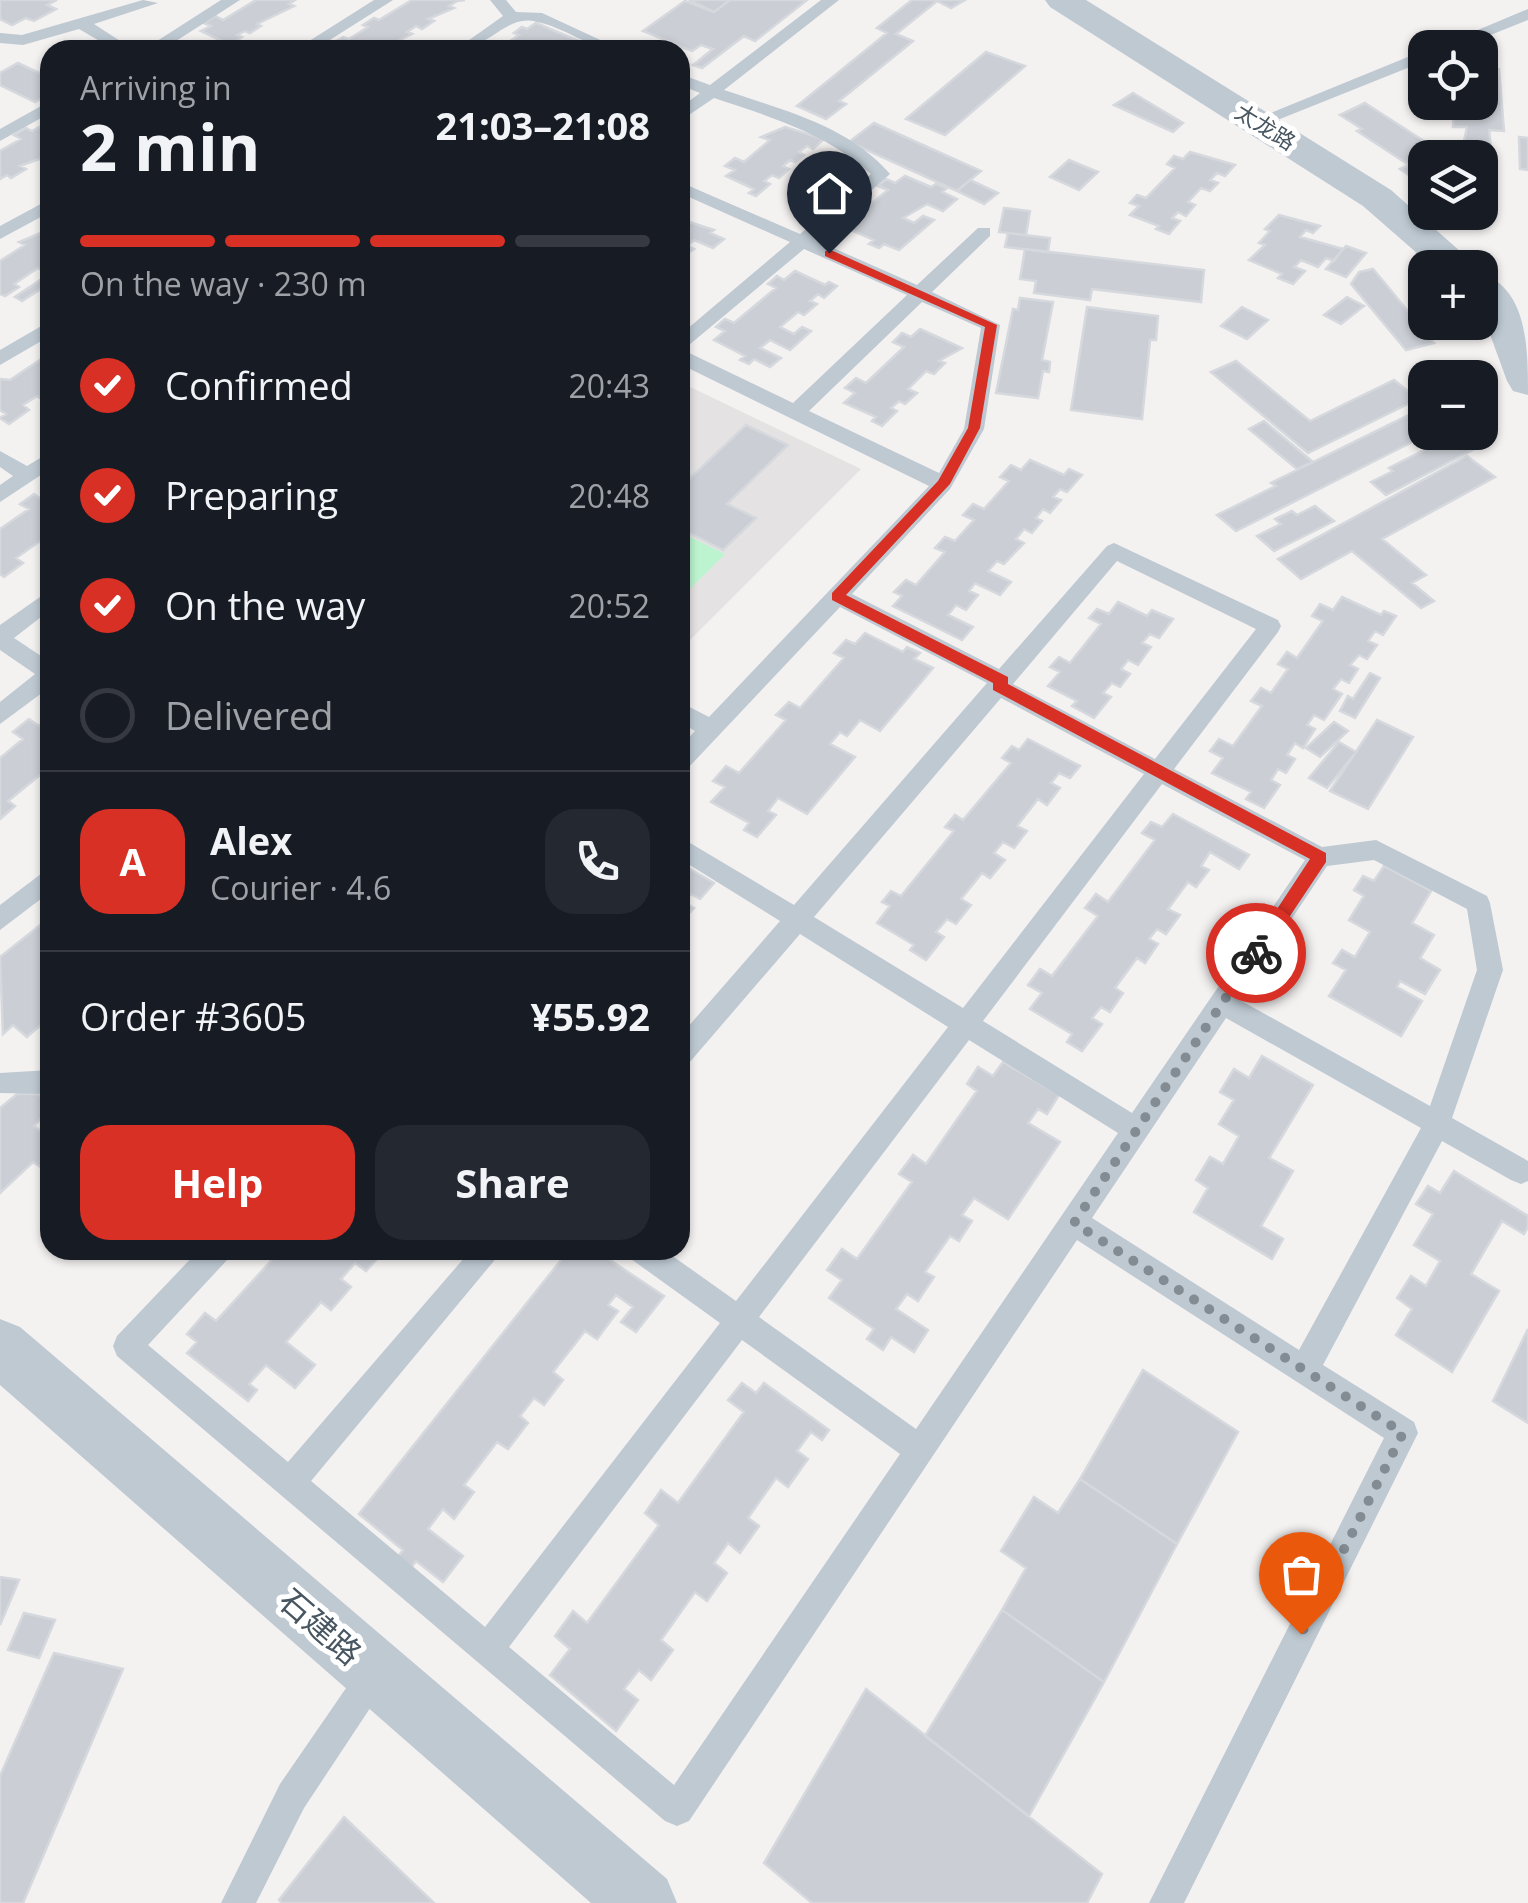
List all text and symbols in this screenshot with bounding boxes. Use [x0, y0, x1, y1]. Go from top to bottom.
map controls [1408, 30, 1498, 450]
button: locate [1408, 30, 1498, 120]
text: Arriving in [80, 66, 232, 109]
street label: 太龙路 [1230, 96, 1302, 156]
text: 21:03–21:08 [436, 99, 650, 151]
text: 2 min [80, 102, 260, 190]
button: layers [1408, 140, 1498, 230]
pin [787, 151, 872, 254]
icon: home [802, 166, 857, 221]
button: + [1408, 250, 1498, 340]
text: On the way · 230 m [80, 262, 367, 305]
icon: check [80, 358, 135, 413]
text: Confirmed [165, 359, 353, 411]
button: − [1408, 360, 1498, 450]
text: 20:43 [568, 364, 650, 407]
icon: check [80, 468, 135, 523]
text: Preparing [165, 469, 338, 521]
text: 20:48 [568, 474, 650, 517]
icon: check [80, 578, 135, 633]
text: On the way [165, 579, 365, 631]
text: 20:52 [568, 584, 650, 627]
text: Delivered [165, 689, 334, 741]
button: phone [545, 809, 650, 914]
text: Alex [210, 814, 292, 866]
text: A [119, 835, 146, 887]
text: Courier · 4.6 [210, 866, 391, 909]
courier [1206, 903, 1306, 1003]
icon: bike [1229, 926, 1284, 981]
text: Order #3605 [80, 990, 307, 1042]
text: ¥55.92 [531, 990, 650, 1042]
button: Help [80, 1125, 355, 1240]
button: Share [375, 1125, 650, 1240]
pin [1259, 1532, 1344, 1635]
icon: bag [1274, 1547, 1329, 1602]
street label: 石建路 [271, 1578, 371, 1674]

